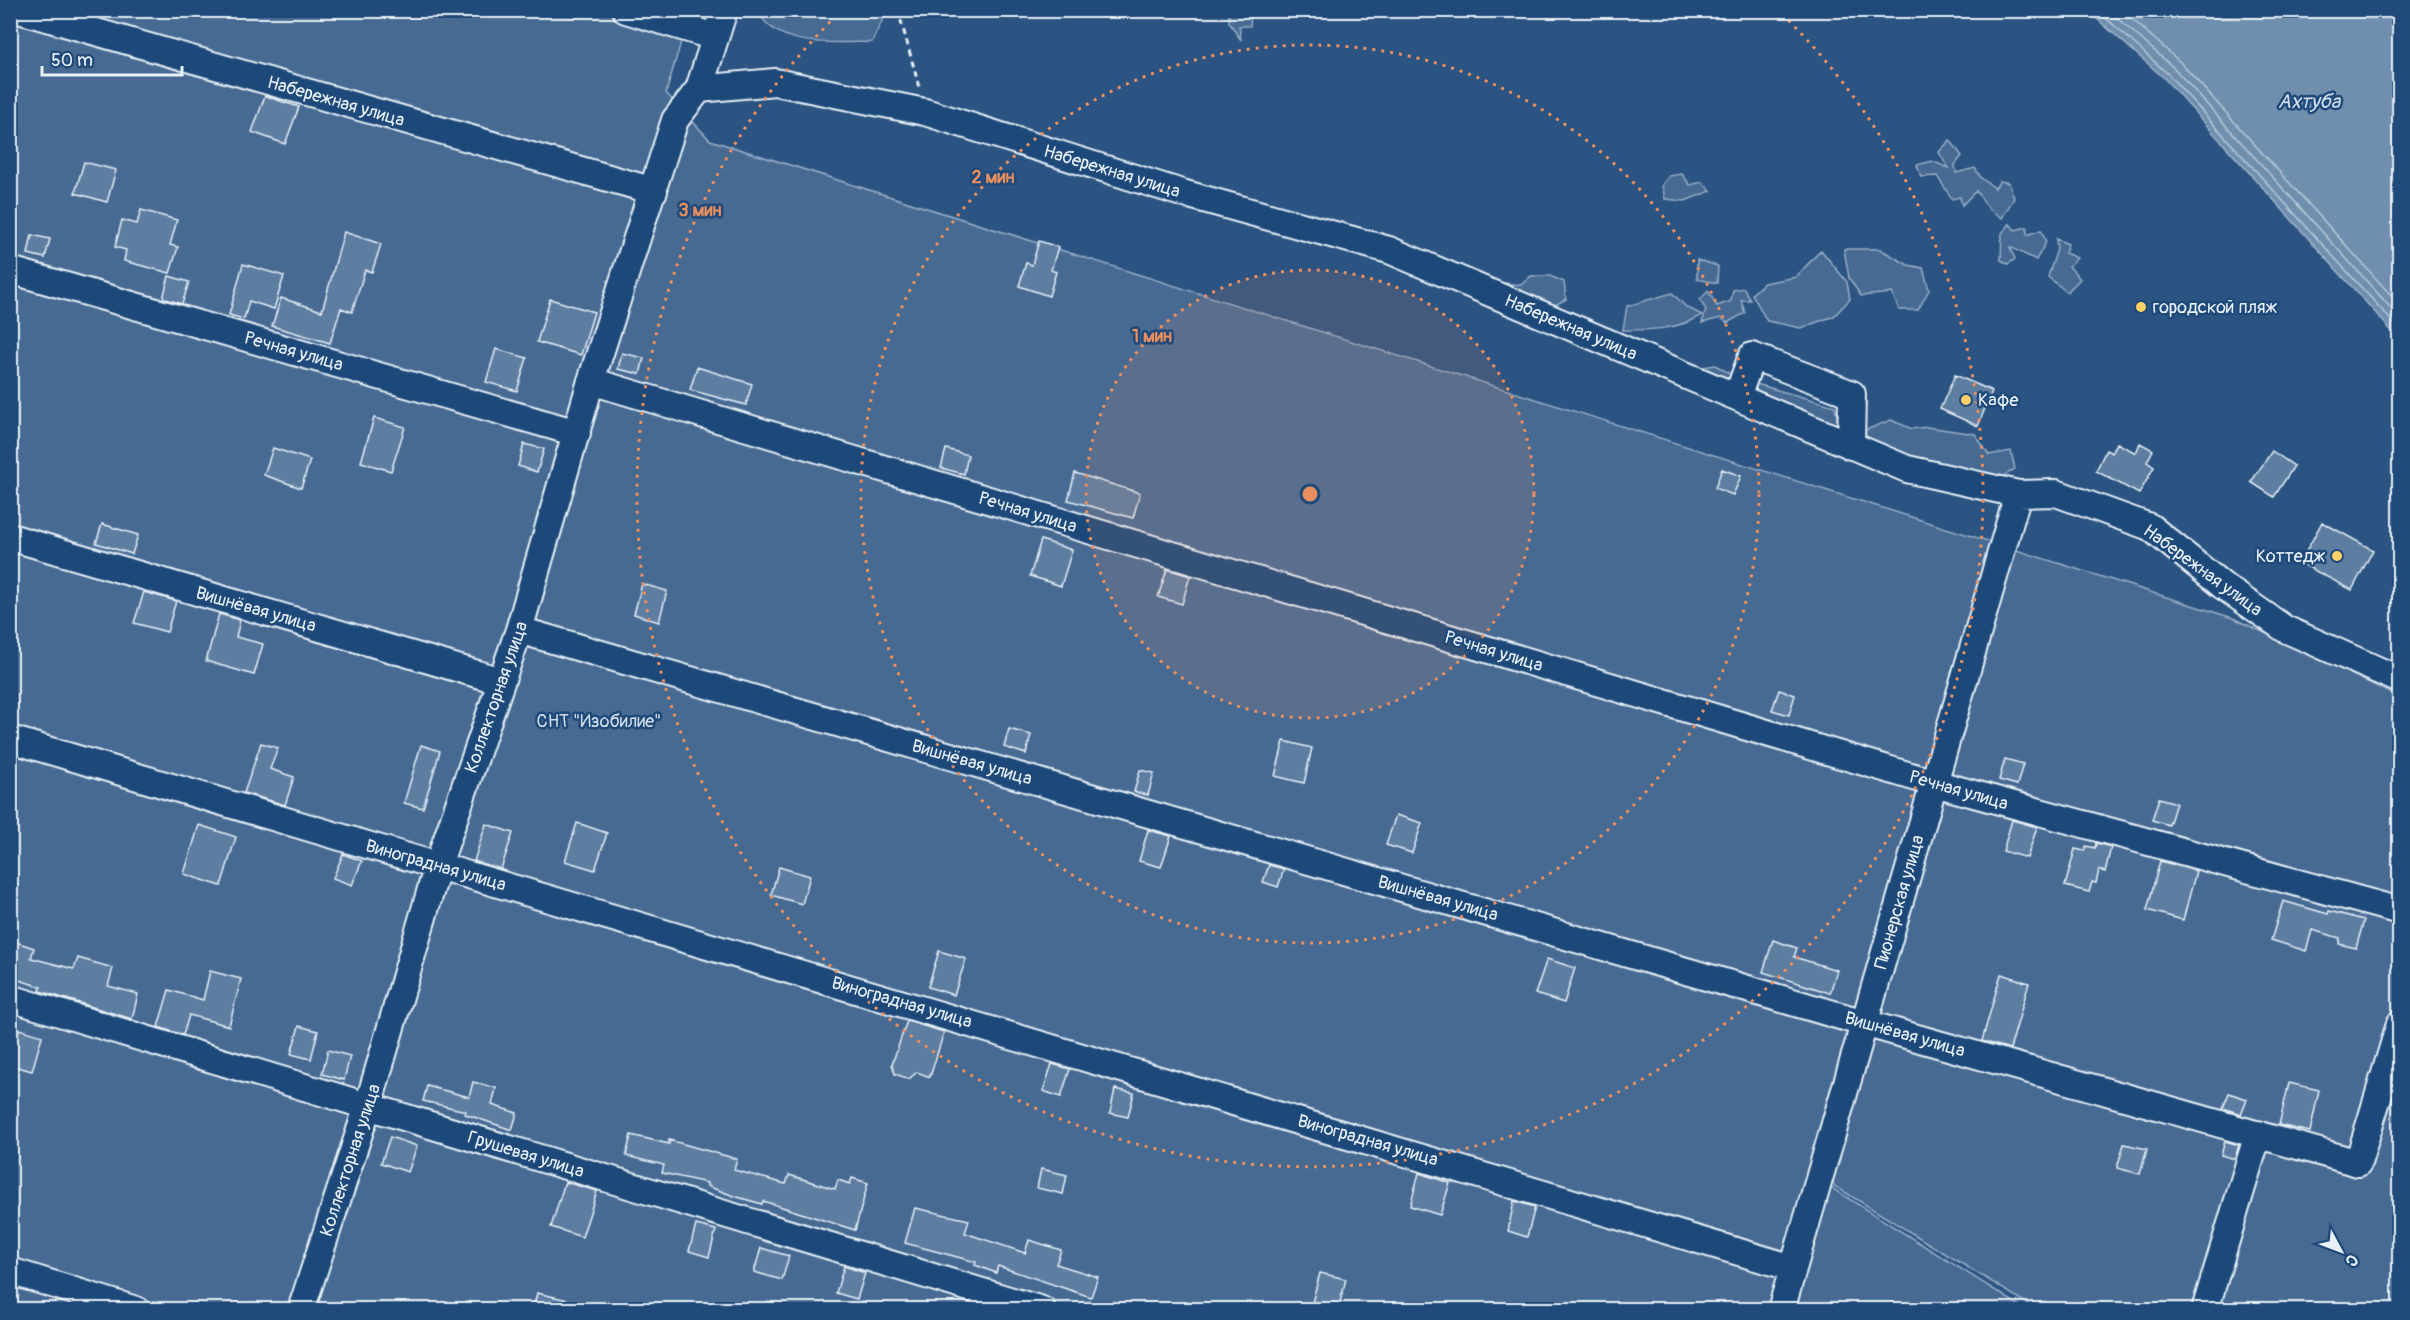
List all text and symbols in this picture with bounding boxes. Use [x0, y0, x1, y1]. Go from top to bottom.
scale bar [42, 39, 182, 77]
text: 50 m [51, 49, 93, 72]
street label: Набережная улица [265, 71, 407, 132]
water label: Ахтуба [2278, 89, 2342, 114]
street label: Набережная улица [1041, 140, 1183, 203]
text: 2 мин [972, 166, 1014, 189]
text: 3 мин [679, 199, 721, 222]
street label: Набережная улица [1501, 289, 1641, 366]
place label: городской пляж [2153, 296, 2277, 319]
marker: городской пляж [2134, 300, 2148, 314]
text: 1 мин [1132, 325, 1172, 348]
street label: Речная улица [242, 326, 346, 377]
place label: Кафе [1978, 389, 2018, 412]
marker: Кафе [1959, 393, 1973, 407]
centre of rings [1300, 484, 1320, 504]
street label: Речная улица [976, 487, 1080, 538]
street label: Набережная улица [2139, 519, 2267, 621]
place label: Коттедж [2256, 545, 2325, 568]
marker: Коттедж [2330, 549, 2344, 563]
street label: Вишнёвая улица [193, 581, 319, 638]
street label: Коллекторная улица [460, 618, 533, 776]
street label: Речная улица [1442, 626, 1546, 677]
park label: СНТ "Изобилие" [537, 710, 661, 733]
street label: Вишнёвая улица [909, 734, 1035, 791]
street label: Речная улица [1907, 765, 2011, 816]
street label: Пионерская улица [1869, 832, 1930, 972]
street label: Виноградная улица [363, 834, 509, 897]
street label: Вишнёвая улица [1375, 870, 1501, 927]
street label: Виноградная улица [829, 971, 975, 1034]
street label: Вишнёвая улица [1842, 1006, 1968, 1063]
street label: Коллекторная улица [315, 1081, 386, 1239]
street label: Виноградная улица [1295, 1109, 1441, 1172]
street label: Грушевая улица [465, 1126, 587, 1183]
north arrow [2311, 1221, 2371, 1281]
text: С [2341, 1250, 2362, 1271]

